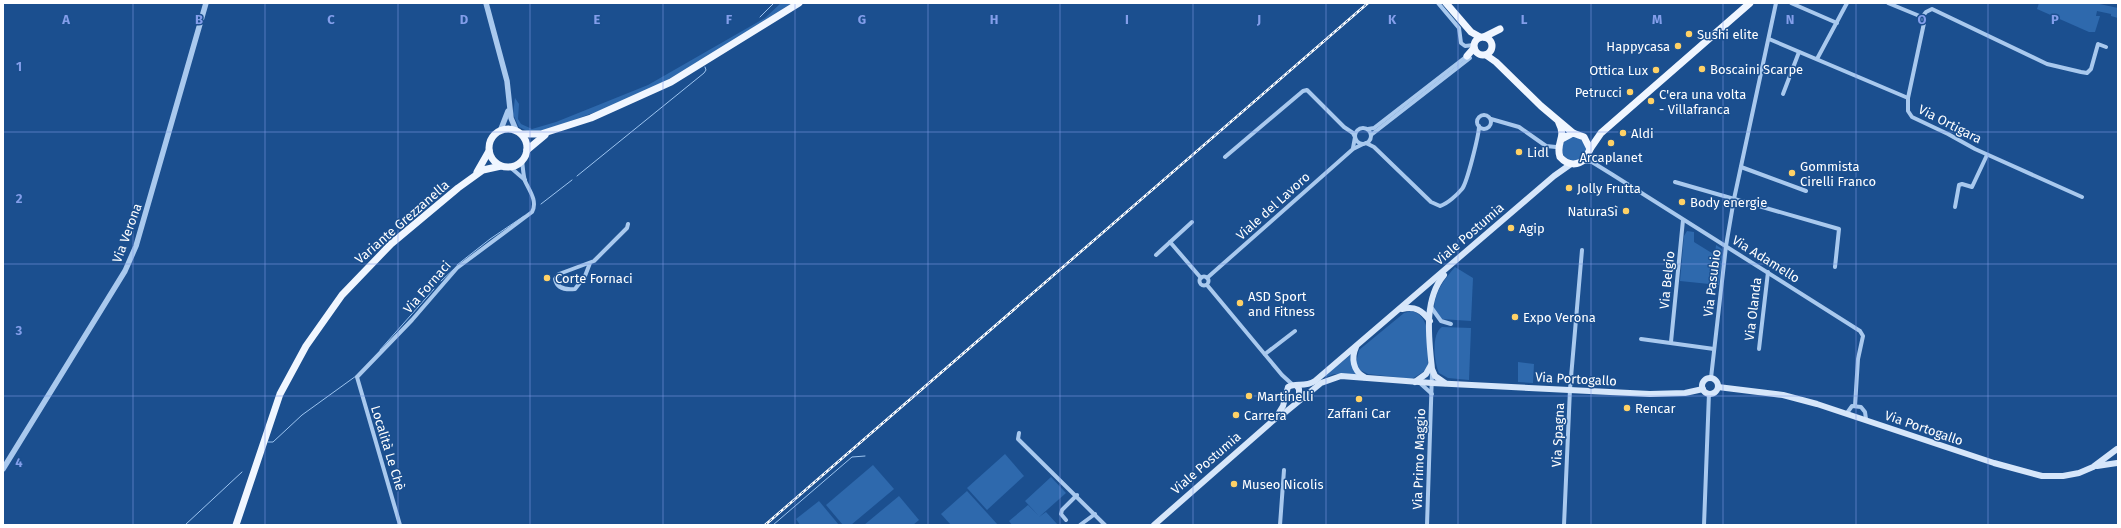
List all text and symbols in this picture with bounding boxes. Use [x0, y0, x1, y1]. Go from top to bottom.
text: A [61, 12, 70, 27]
text: B [195, 12, 203, 27]
text: C [327, 12, 335, 27]
text: D [460, 12, 469, 27]
text: E [594, 12, 601, 27]
text: F [726, 12, 733, 27]
text: G [858, 12, 866, 27]
text: H [990, 12, 998, 27]
text: I [1125, 12, 1129, 27]
text: J [1256, 12, 1261, 27]
text: K [1388, 12, 1397, 27]
text: L [1521, 12, 1528, 27]
text: M [1652, 12, 1662, 27]
text: N [1786, 12, 1794, 27]
text: O [1918, 12, 1927, 27]
text: P [2051, 12, 2059, 27]
place label: Sushi elite [1697, 27, 1759, 42]
marker: Sushi elite [1684, 29, 1694, 39]
place label: Happycasa [1606, 39, 1670, 54]
marker: Happycasa [1673, 41, 1683, 51]
text: 1 [16, 59, 22, 74]
place label: Boscaini Scarpe [1710, 62, 1803, 77]
place label: Ottica Lux [1589, 63, 1649, 78]
marker: Boscaini Scarpe [1697, 64, 1707, 74]
marker: Ottica Lux [1651, 65, 1661, 75]
place label: Petrucci [1575, 85, 1622, 100]
marker: Petrucci [1625, 87, 1635, 97]
place label: C'era una volta - Villafranca [1659, 87, 1746, 117]
marker: C'era una volta - Villafranca [1646, 96, 1656, 106]
street label: Via Ortigara [1916, 102, 1984, 146]
place label: Aldi [1631, 126, 1654, 141]
marker: Aldi [1618, 128, 1628, 138]
marker: Arcaplanet [1606, 138, 1616, 148]
place label: Lidl [1527, 145, 1549, 160]
marker: Lidl [1514, 147, 1524, 157]
place label: Arcaplanet [1579, 150, 1643, 165]
place label: Gommista Cirelli Franco [1800, 159, 1876, 189]
marker: Gommista Cirelli Franco [1787, 168, 1797, 178]
street label: Viale del Lavoro [1233, 169, 1313, 243]
street label: Variante Grezzanella [352, 177, 452, 267]
place label: Jolly Frutta [1577, 181, 1641, 196]
marker: Jolly Frutta [1564, 183, 1574, 193]
text: 2 [16, 191, 23, 206]
place label: Body energie [1690, 195, 1767, 210]
marker: Body energie [1677, 197, 1687, 207]
street label: Viale Postumia [1431, 200, 1507, 268]
street label: Via Verona [109, 201, 145, 265]
place label: NaturaSì [1567, 204, 1618, 219]
marker: NaturaSì [1621, 206, 1631, 216]
place label: Agip [1519, 221, 1545, 236]
marker: Agip [1506, 223, 1516, 233]
street label: Via Adamello [1729, 232, 1803, 286]
street label: Via Pasubio [1700, 248, 1724, 318]
street label: Via Belgio [1656, 250, 1678, 310]
street label: Via Fornaci [400, 258, 454, 316]
place label: Corte Fornaci [555, 271, 633, 286]
marker: Corte Fornaci [542, 273, 552, 283]
street label: Via Olanda [1742, 276, 1764, 342]
place label: ASD Sport and Fitness [1248, 289, 1315, 319]
marker: ASD Sport and Fitness [1235, 298, 1245, 308]
place label: Expo Verona [1523, 310, 1596, 325]
marker: Expo Verona [1510, 312, 1520, 322]
text: 3 [15, 323, 23, 338]
street label: Via Portogallo [1535, 369, 1617, 389]
place label: Martinelli [1257, 389, 1314, 404]
marker: Martinelli [1244, 391, 1254, 401]
marker: Zaffani Car [1354, 394, 1364, 404]
place label: Rencar [1635, 401, 1676, 416]
street label: Via Spagna [1549, 402, 1567, 468]
marker: Rencar [1622, 403, 1632, 413]
street label: Località Le Chè [368, 404, 408, 492]
place label: Zaffani Car [1327, 406, 1391, 421]
place label: Carrera [1244, 408, 1287, 423]
street label: Via Primo Maggio [1410, 408, 1428, 510]
street label: Via Portogallo [1883, 408, 1965, 448]
marker: Carrera [1231, 410, 1241, 420]
street label: Viale Postumia [1168, 429, 1244, 497]
text: 4 [15, 455, 23, 470]
place label: Museo Nicolis [1242, 477, 1324, 492]
marker: Museo Nicolis [1229, 479, 1239, 489]

